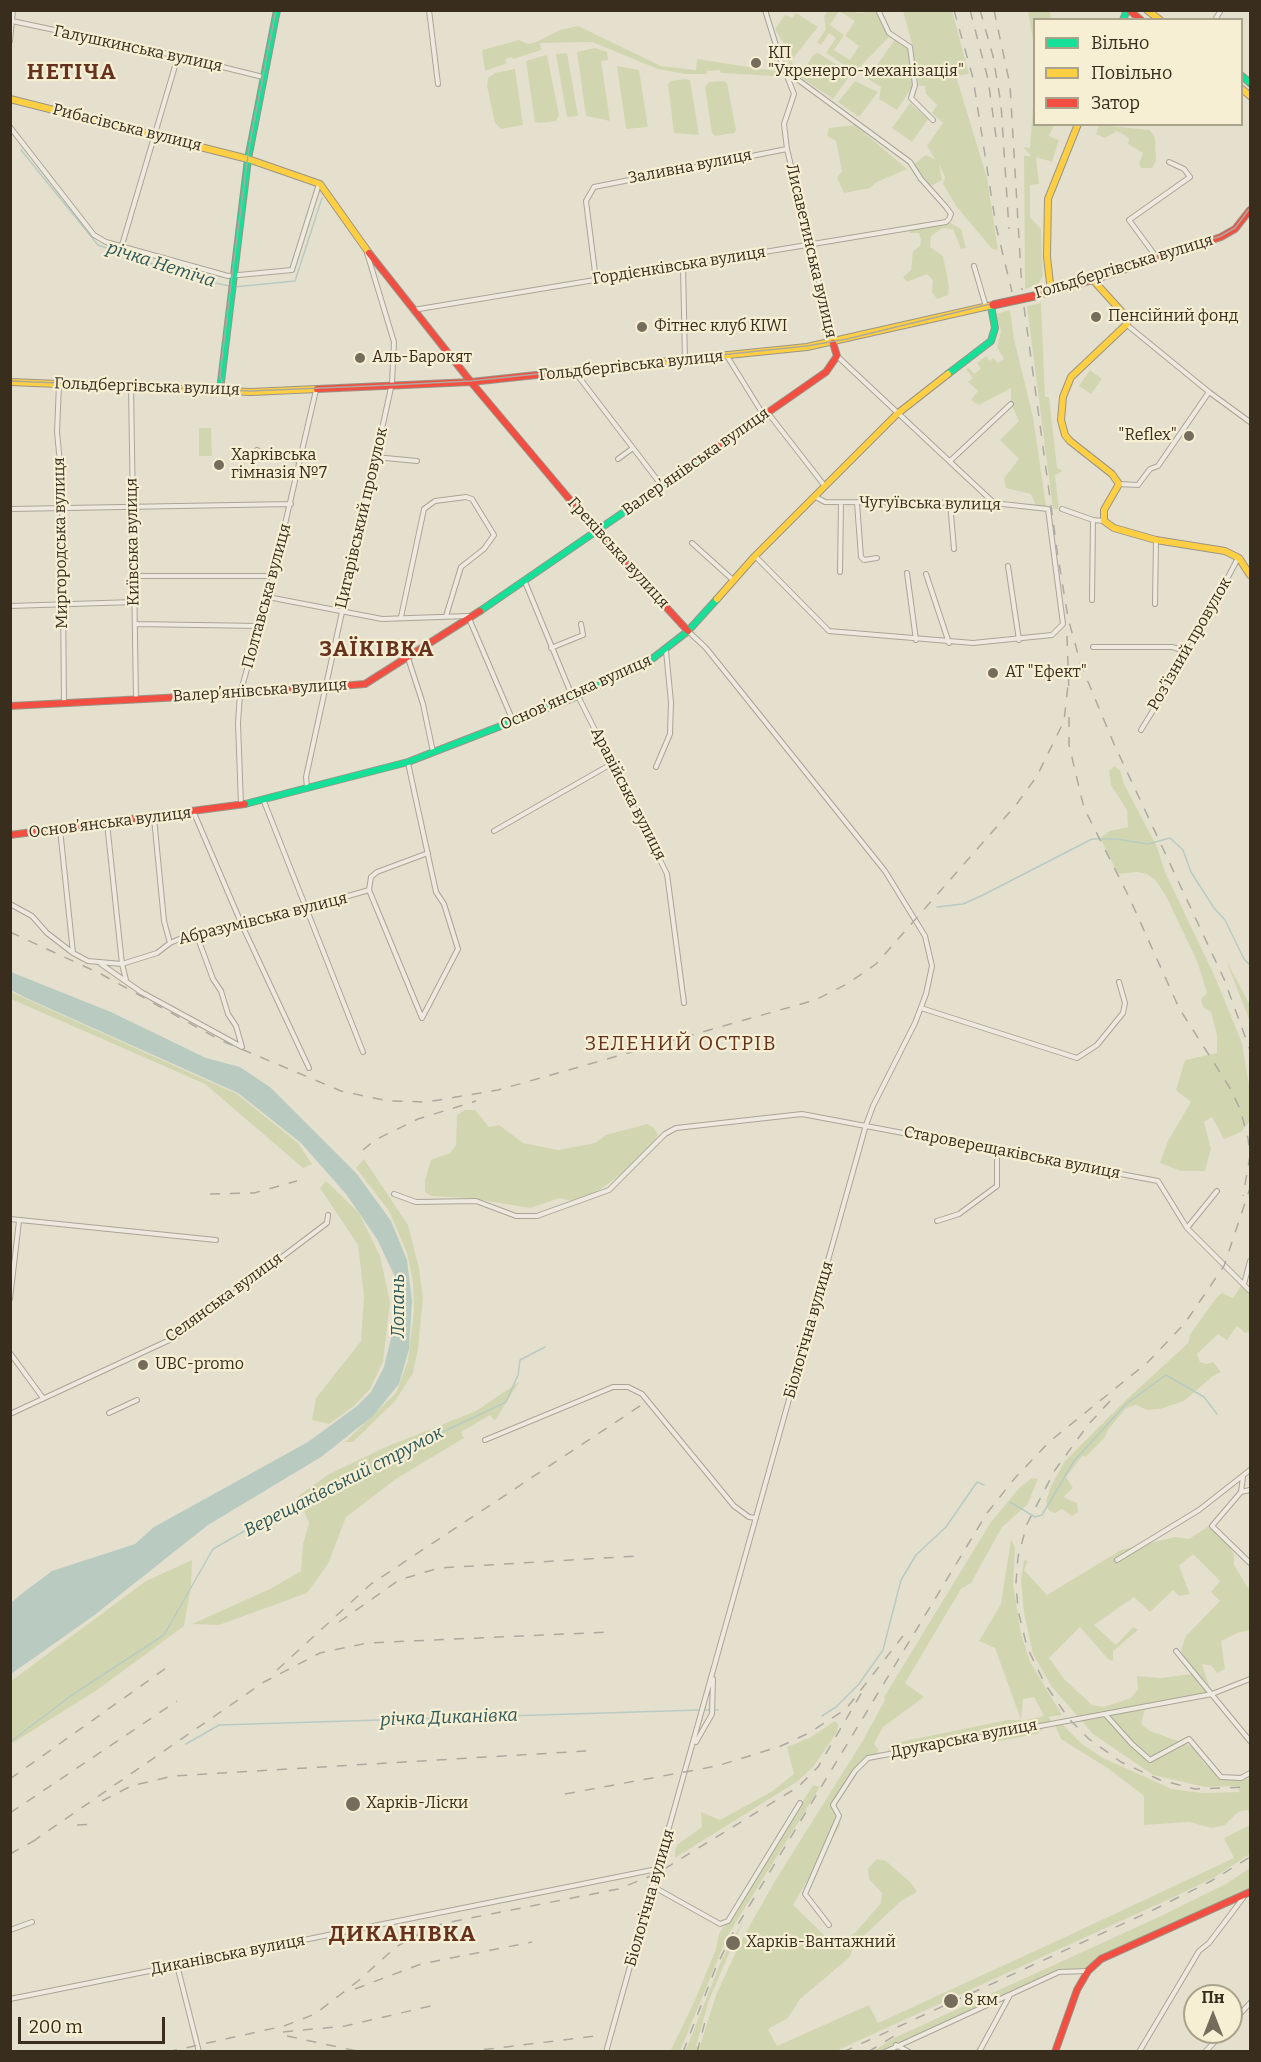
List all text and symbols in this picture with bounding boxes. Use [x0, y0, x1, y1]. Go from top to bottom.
legend [1033, 18, 1243, 126]
street label: Галушкинська вулиця [52, 22, 224, 76]
text: Вільно [1091, 32, 1149, 54]
place label: КП "Укренерго-механізація" [768, 44, 964, 82]
marker: КП "Укренерго-механізація" [749, 56, 763, 70]
district label: НЕТІЧА [27, 60, 117, 86]
text: Повільно [1091, 62, 1172, 84]
text: Затор [1091, 92, 1140, 114]
street label: Рибасівська вулиця [51, 100, 203, 156]
street label: Заливна вулиця [627, 146, 753, 188]
street label: Лисаветинська вулиця [782, 162, 840, 340]
street label: Гольдбергівська вулиця [1032, 231, 1216, 303]
water label: річка Нетіча [104, 237, 218, 293]
street label: Гордієнківська вулиця [591, 243, 767, 289]
place label: Пенсійний фонд [1108, 307, 1238, 327]
marker: Пенсійний фонд [1089, 310, 1103, 324]
place label: Фітнес клуб KIWI [654, 317, 787, 337]
marker: Фітнес клуб KIWI [635, 320, 649, 334]
street label: Гольдбергівська вулиця [538, 347, 724, 385]
place label: Аль-Барокят [372, 348, 472, 368]
marker: Аль-Барокят [353, 351, 367, 365]
street label: Гольдбергівська вулиця [54, 374, 240, 400]
street label: Валер’янівська вулиця [619, 404, 773, 520]
street label: Цигарівський провулок [332, 425, 392, 611]
place label: "Reflex" [1118, 426, 1177, 446]
marker: "Reflex" [1182, 429, 1196, 443]
place label: Харківська гімназія №7 [231, 446, 327, 484]
street label: Миргородська вулиця [50, 457, 72, 629]
marker: Харківська гімназія №7 [212, 458, 226, 472]
street label: Київська вулиця [122, 478, 144, 606]
street label: Чугуївська вулиця [859, 493, 1001, 515]
street label: Греківська вулиця [563, 494, 673, 612]
street label: Полтавська вулиця [238, 522, 296, 670]
street label: Роз’їзний провулок [1144, 574, 1236, 714]
district label: ЗАЇКІВКА [319, 637, 435, 663]
street label: Основ’янська вулиця [497, 651, 655, 735]
place label: АТ "Ефект" [1005, 663, 1087, 683]
marker: АТ "Ефект" [986, 666, 1000, 680]
street label: Валер’янівська вулиця [172, 675, 348, 707]
street label: Аравійська вулиця [586, 724, 670, 864]
street label: Основ’янська вулиця [28, 804, 192, 842]
street label: Абразумівська вулиця [177, 889, 349, 949]
district label: ЗЕЛЕНИЙ ОСТРІВ [585, 1032, 777, 1056]
street label: Староверещаківська вулиця [902, 1123, 1122, 1183]
street label: Селянська вулиця [162, 1249, 286, 1347]
street label: Біологічна вулиця [780, 1259, 838, 1401]
water label: Лопань [388, 1274, 410, 1338]
place label: UBC-promo [155, 1355, 244, 1375]
marker: UBC-promo [136, 1358, 150, 1372]
water label: Верещаківський струмок [241, 1422, 447, 1542]
water label: річка Диканівка [380, 1705, 518, 1731]
street label: Друкарська вулиця [889, 1715, 1039, 1763]
place label: Харків-Ліски [366, 1794, 468, 1814]
marker: Харків-Ліски [344, 1795, 362, 1813]
street label: Біологічна вулиця [621, 1827, 679, 1969]
district label: ДИКАНІВКА [329, 1922, 477, 1948]
street label: Диканівська вулиця [149, 1931, 307, 1979]
place label: Харків-Вантажний [746, 1933, 896, 1953]
marker: Харків-Вантажний [724, 1934, 742, 1952]
north arrow [1183, 1984, 1243, 2044]
text: Пн [1201, 1988, 1225, 2007]
place label: 8 км [964, 1991, 998, 2011]
marker: 8 км [942, 1992, 960, 2010]
scale bar [21, 2005, 168, 2043]
text: 200 m [29, 2016, 83, 2038]

